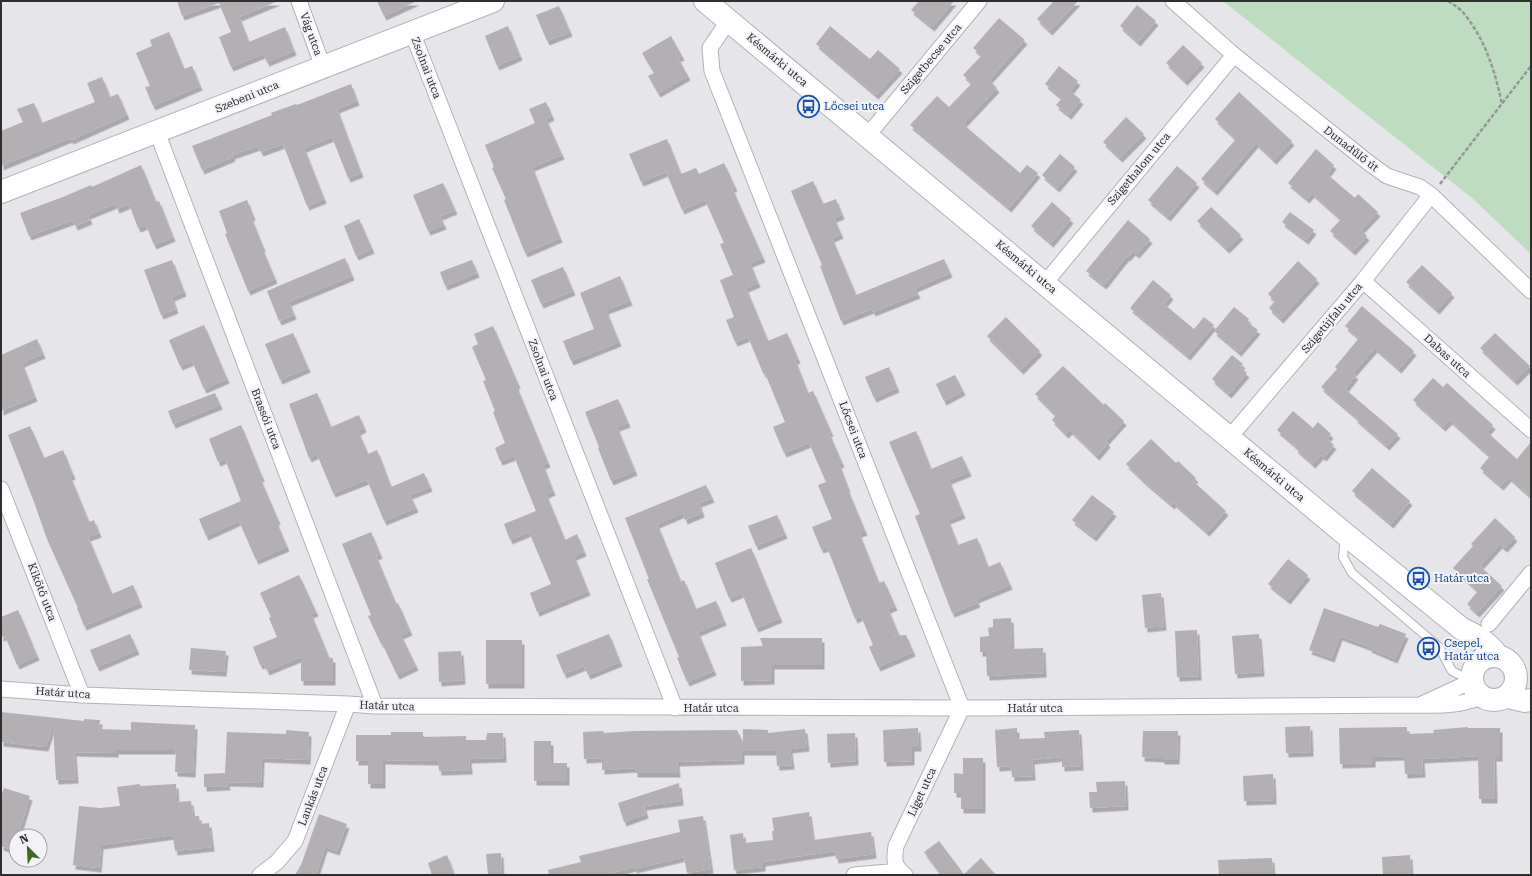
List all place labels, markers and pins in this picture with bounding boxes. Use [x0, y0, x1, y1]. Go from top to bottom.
bus stop icon: Lőcsei utca [796, 93, 822, 119]
place label: Lőcsei utca [824, 100, 884, 113]
bus stop icon: Határ utca [1405, 565, 1431, 591]
place label: Határ utca [1434, 572, 1489, 585]
bus stop icon: Csepel, Határ utca [1416, 636, 1442, 662]
place label: Csepel, Határ utca [1444, 637, 1499, 663]

